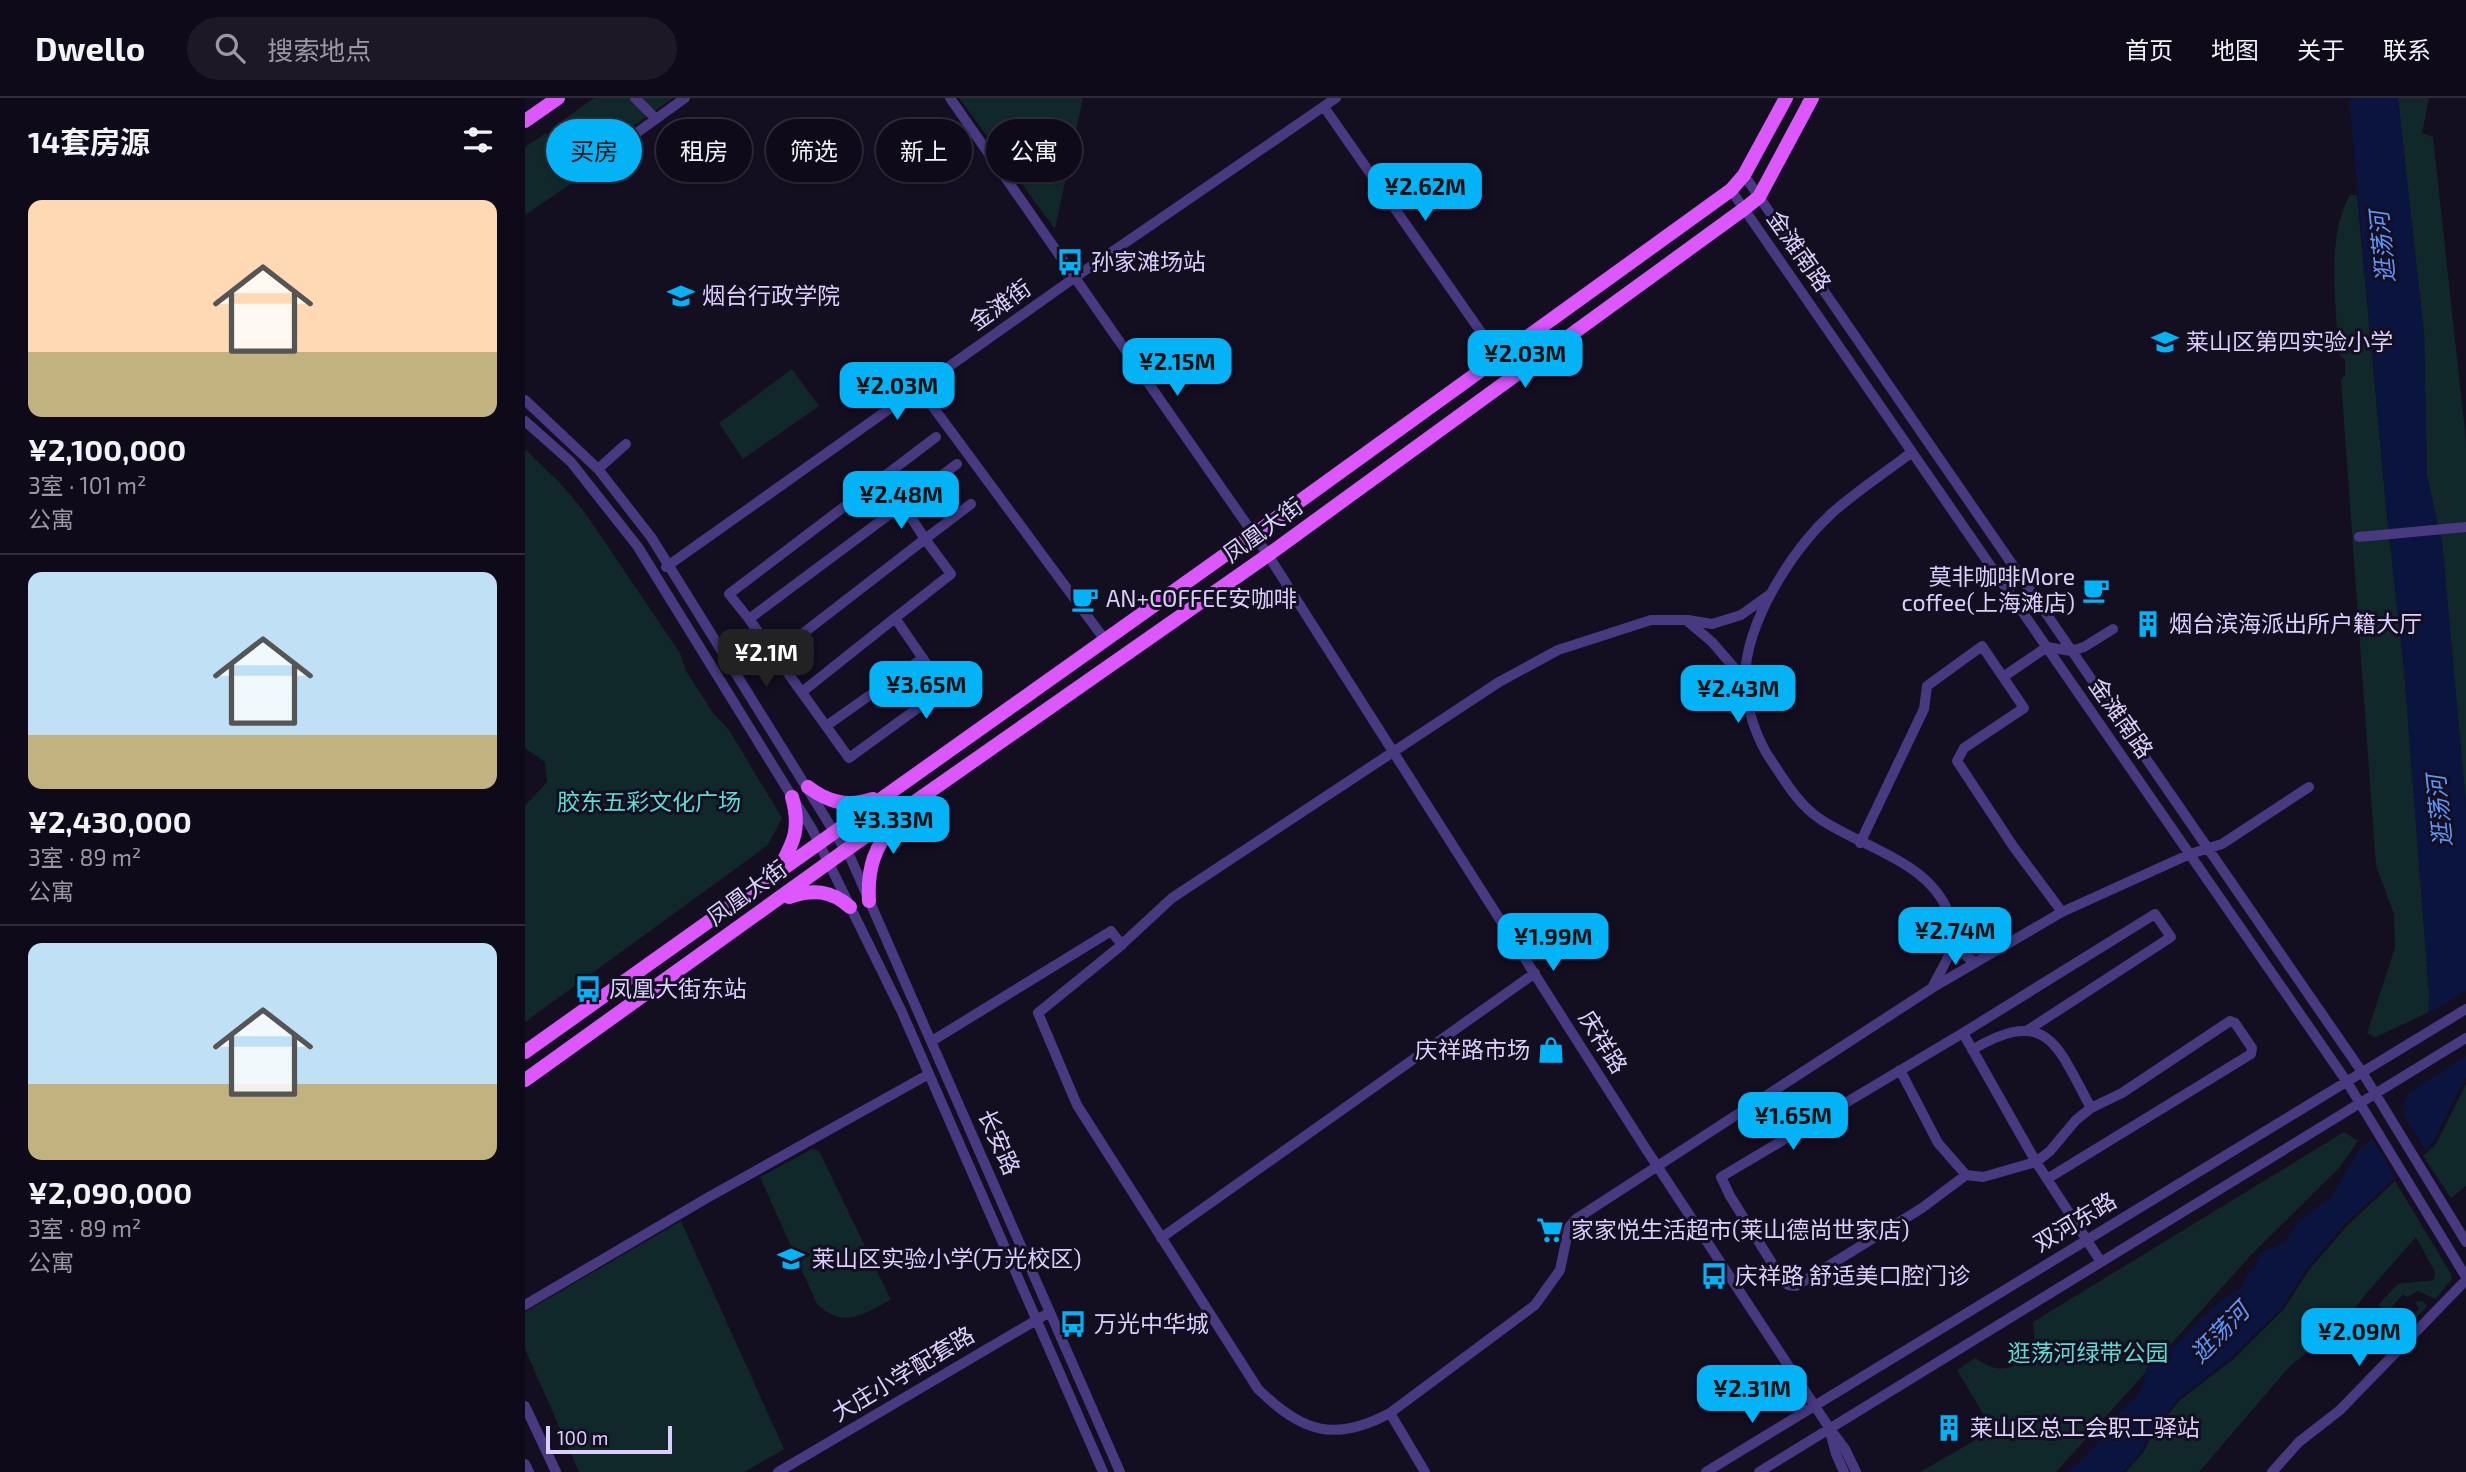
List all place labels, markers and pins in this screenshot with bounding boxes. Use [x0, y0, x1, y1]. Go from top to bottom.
pin: ¥2.62M [1368, 164, 1482, 223]
bus stop icon: 孙家滩场站 [1055, 247, 1085, 277]
place label: 孙家滩场站 [1091, 247, 1206, 275]
school or university icon: 烟台行政学院 [666, 281, 696, 311]
place label: 烟台行政学院 [702, 281, 840, 309]
school or university icon: 莱山区第四实验小学 [2150, 327, 2180, 357]
place label: 莱山区第四实验小学 [2186, 327, 2393, 355]
pin: ¥2.03M [1468, 330, 1582, 390]
pin: ¥2.15M [1120, 338, 1234, 398]
pin: ¥2.03M [840, 362, 954, 422]
pin: ¥2.48M [844, 472, 958, 531]
place label: 莫非咖啡More coffee(上海滩店) [1902, 562, 2075, 616]
cafe icon: 莫非咖啡More coffee(上海滩店) [2081, 575, 2111, 605]
cafe icon: AN+COFFEE安咖啡 [1070, 584, 1100, 614]
place label: AN+COFFEE安咖啡 [1106, 584, 1297, 612]
building icon: 烟台滨海派出所户籍大厅 [2133, 609, 2163, 639]
place label: 烟台滨海派出所户籍大厅 [2169, 609, 2422, 637]
pin: ¥2.1M [717, 630, 815, 689]
pin: ¥3.65M [869, 662, 983, 721]
pin: ¥2.43M [1681, 666, 1795, 725]
pin: ¥3.33M [836, 796, 950, 856]
pin: ¥2.74M [1898, 908, 2012, 967]
pin: ¥1.99M [1496, 914, 1610, 973]
bus stop icon: 凤凰大街东站 [573, 974, 603, 1004]
place label: 凤凰大街东站 [609, 974, 747, 1002]
place label: 庆祥路市场 [1415, 1035, 1530, 1063]
shop icon: 庆祥路市场 [1536, 1035, 1566, 1065]
pin: ¥1.65M [1736, 1093, 1850, 1152]
supermarket icon: 家家悦生活超市(莱山德尚世家店) [1535, 1215, 1565, 1245]
place label: 家家悦生活超市(莱山德尚世家店) [1571, 1215, 1910, 1243]
school or university icon: 莱山区实验小学(万光校区) [776, 1244, 806, 1274]
place label: 莱山区实验小学(万光校区) [812, 1244, 1082, 1272]
bus stop icon: 庆祥路 舒适美口腔门诊 [1699, 1261, 1729, 1291]
place label: 庆祥路 舒适美口腔门诊 [1735, 1261, 1970, 1289]
pin: ¥2.09M [2302, 1308, 2416, 1368]
bus stop icon: 万光中华城 [1058, 1309, 1088, 1339]
place label: 万光中华城 [1094, 1309, 1209, 1337]
pin: ¥2.31M [1695, 1366, 1809, 1425]
building icon: 莱山区总工会职工驿站 [1934, 1413, 1964, 1443]
place label: 莱山区总工会职工驿站 [1970, 1413, 2200, 1441]

